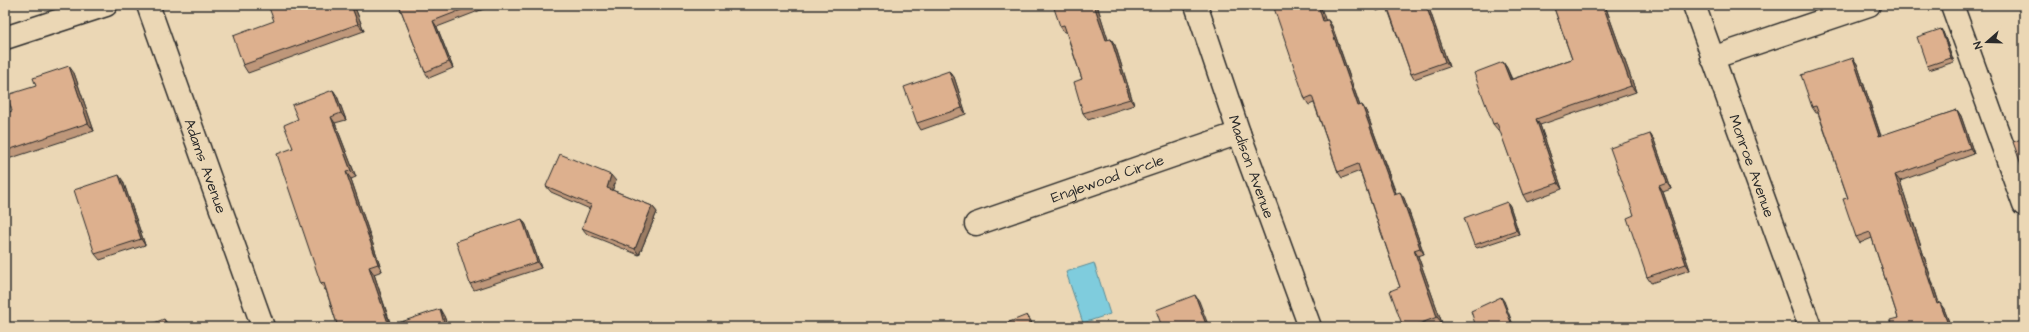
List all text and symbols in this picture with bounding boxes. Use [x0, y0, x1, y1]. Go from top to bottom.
north arrow [1967, 22, 2007, 62]
text: N [1970, 39, 1986, 51]
street label: Madison Avenue [1223, 112, 1280, 221]
street label: Monroe Avenue [1724, 112, 1780, 220]
street label: Adams Avenue [179, 116, 232, 216]
street label: Englewood Circle [1048, 149, 1167, 208]

